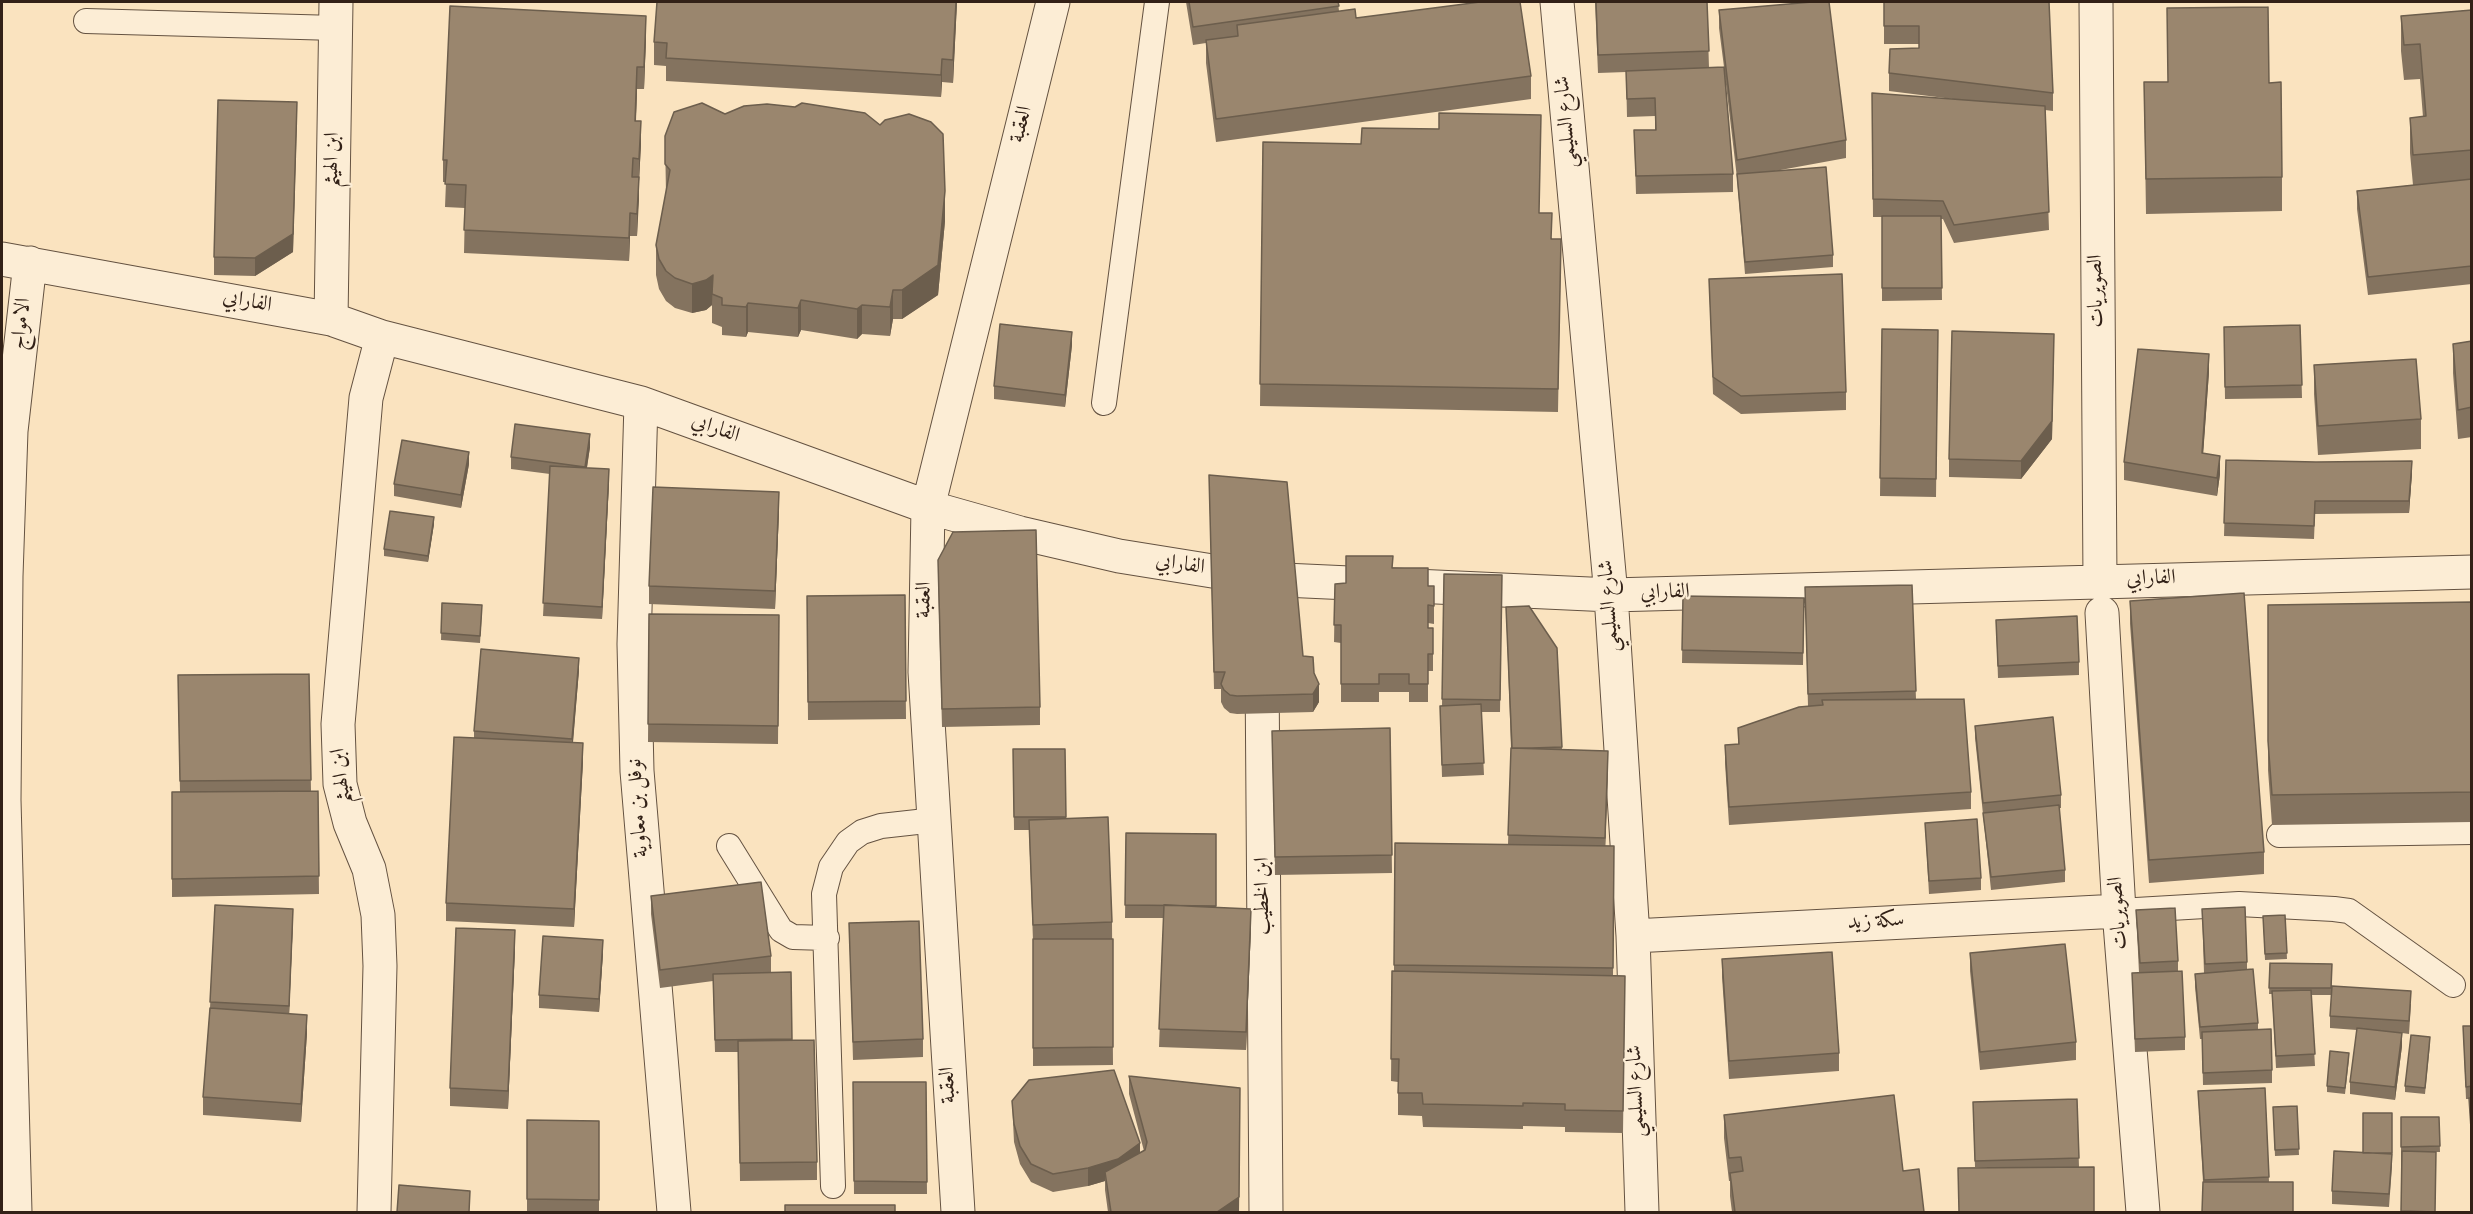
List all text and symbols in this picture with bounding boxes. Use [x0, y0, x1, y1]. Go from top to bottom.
street label: شارع السليمي [1551, 75, 1585, 169]
street label: العقبة [1006, 104, 1040, 146]
street label: ابن الهيثم [321, 132, 347, 188]
street label: الصويريات [2085, 254, 2111, 328]
street label: الفارابي [220, 286, 274, 320]
street label: الامواج [8, 297, 38, 351]
street label: الفارابي [688, 410, 742, 450]
street label: الفارابي [1154, 550, 1206, 582]
street label: شارع السليمي [1595, 559, 1627, 653]
street label: الفارابي [2126, 567, 2176, 593]
street label: العقبة [913, 581, 939, 619]
street label: الفارابي [1640, 581, 1690, 607]
street label: ابن الهيثم [327, 747, 359, 805]
street label: نوفل بن معاوية [624, 758, 656, 858]
street label: ابن الخطيب [1251, 857, 1277, 935]
street label: الصويريات [2105, 876, 2135, 950]
street label: سكة زيد [1847, 909, 1905, 937]
street label: شارع السليمي [1624, 1044, 1652, 1138]
street label: العقبة [936, 1066, 964, 1104]

